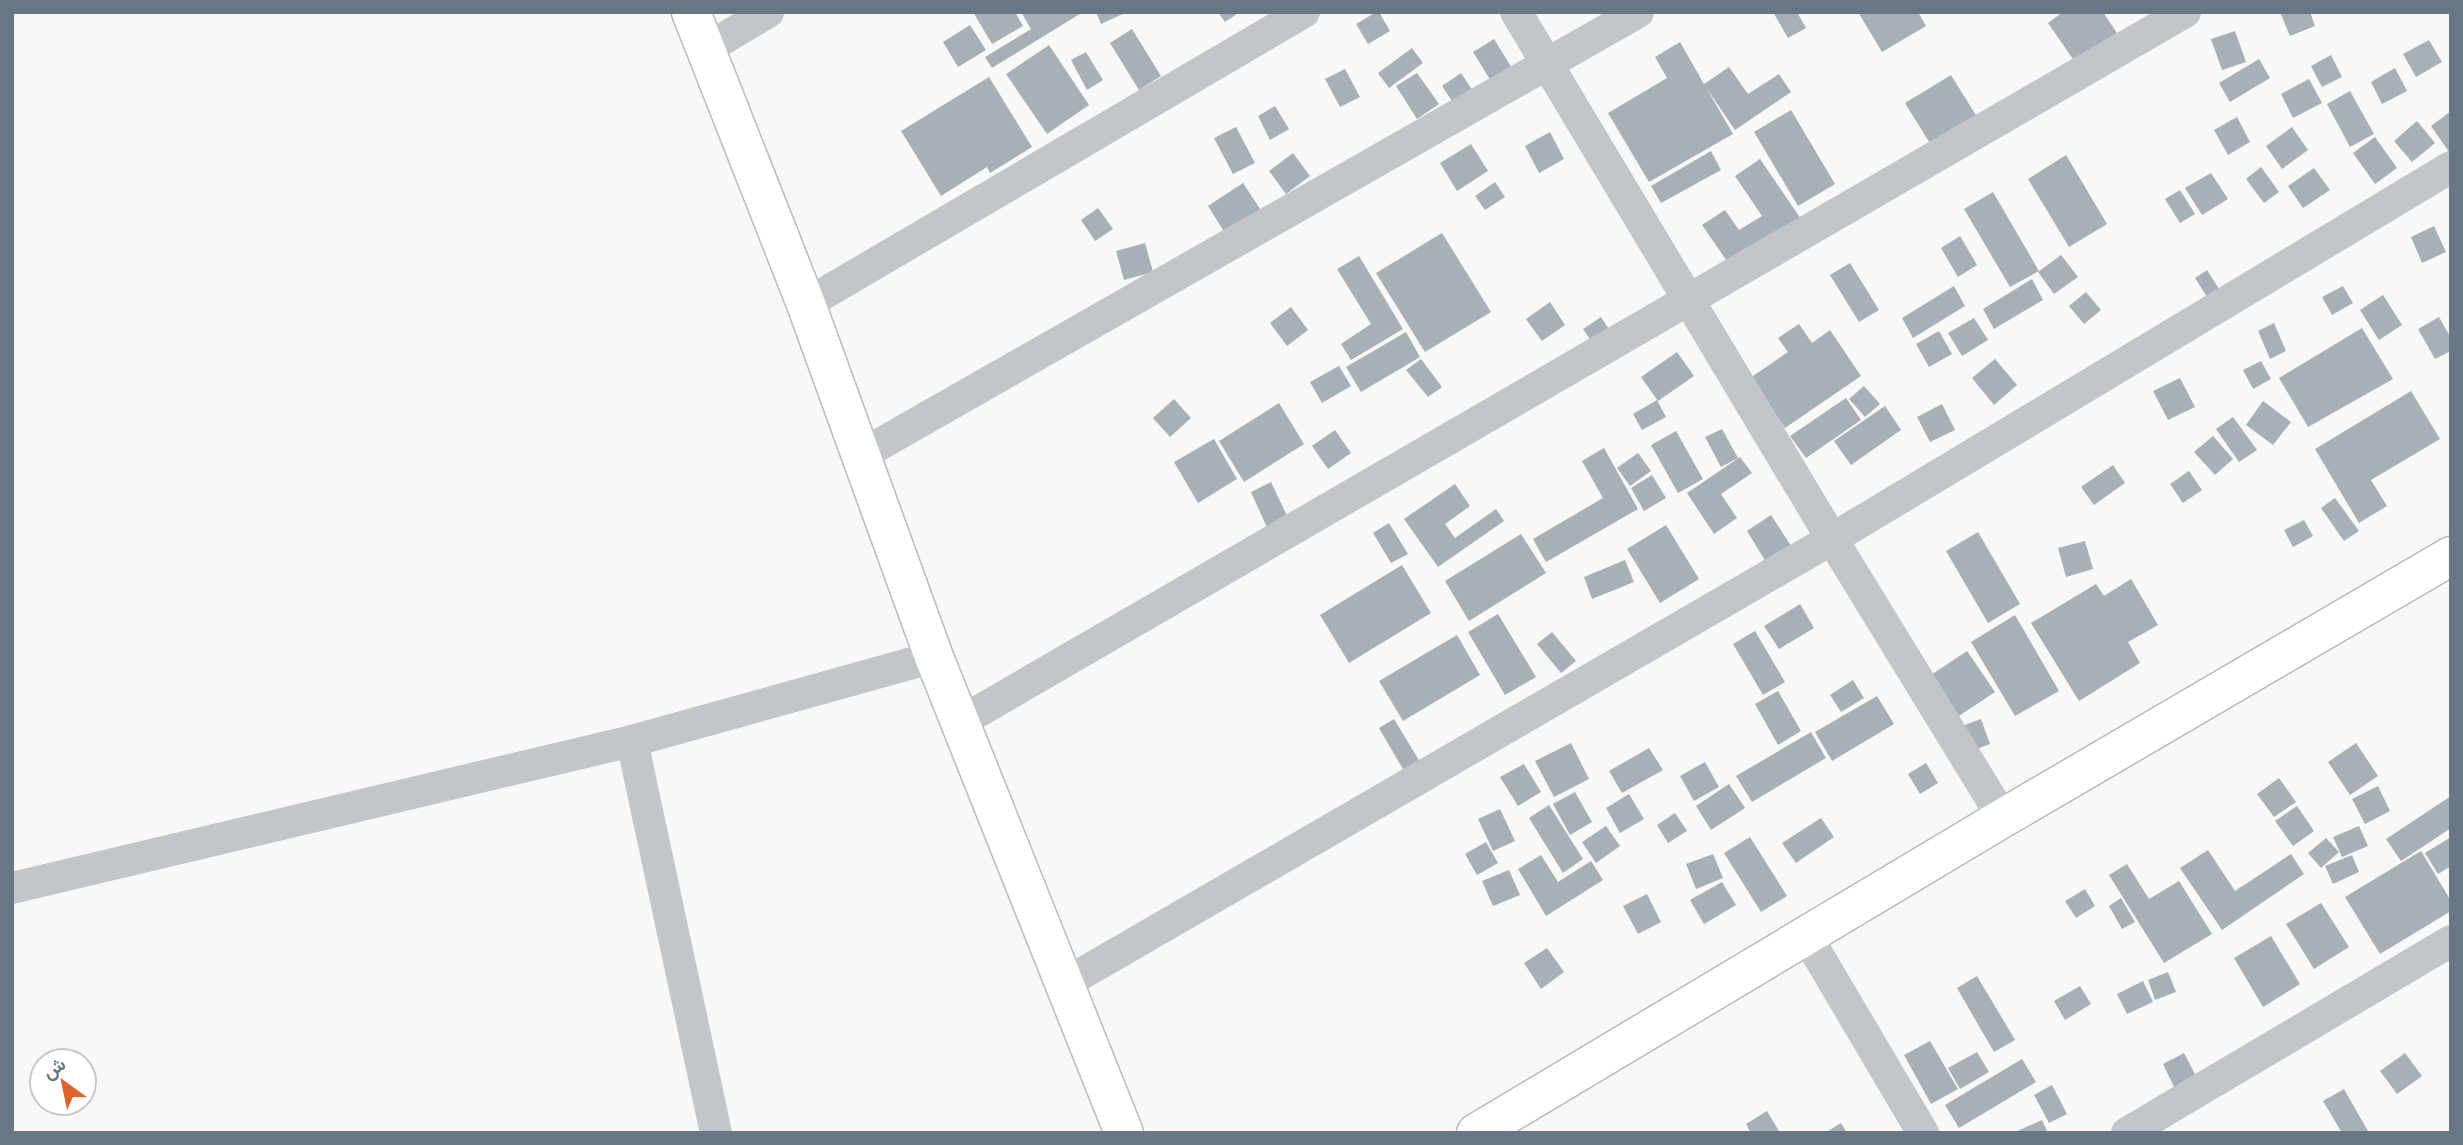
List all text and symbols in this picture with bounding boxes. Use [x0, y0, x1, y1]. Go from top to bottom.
north arrow [28, 1047, 98, 1117]
text: ش [38, 1052, 70, 1084]

